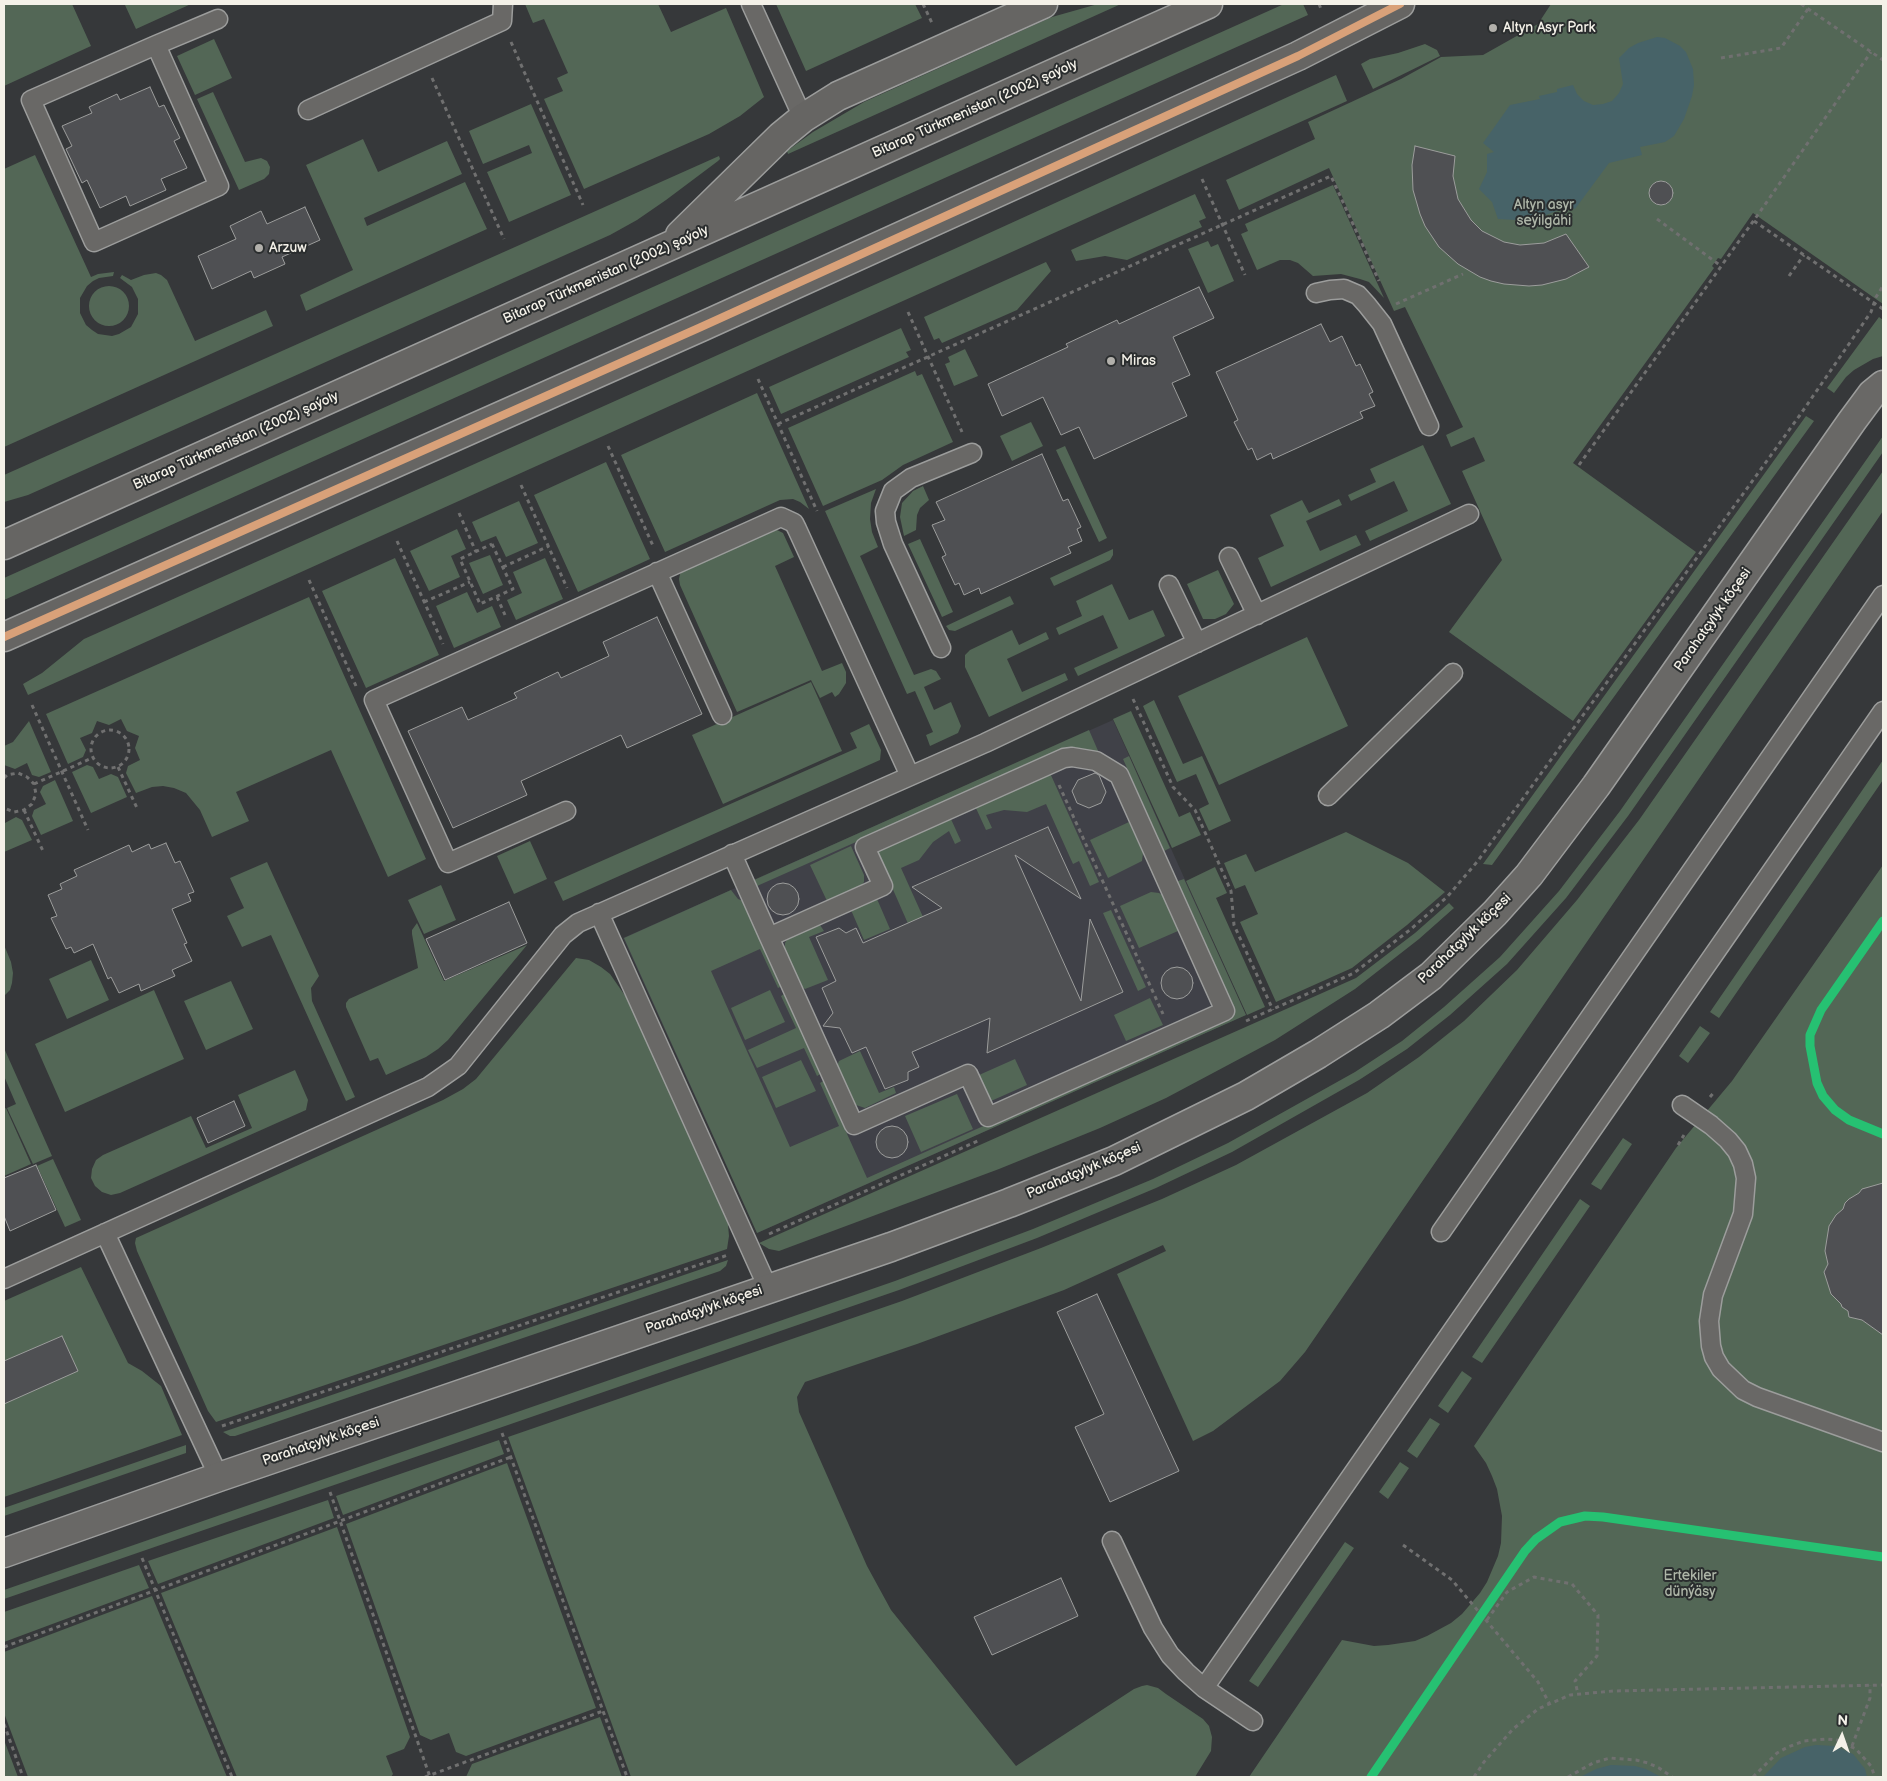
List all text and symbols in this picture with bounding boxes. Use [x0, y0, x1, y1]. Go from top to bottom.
place label: Altyn Asyr Park [1503, 20, 1595, 36]
marker: Altyn Asyr Park [1487, 22, 1499, 34]
street label: Bitarap Türkmenistan (2002) şaýoly [870, 56, 1080, 162]
park label: Altyn asyr seýilgähi [1514, 197, 1574, 230]
street label: Bitarap Türkmenistan (2002) şaýoly [501, 222, 711, 328]
place label: Arzuw [269, 240, 307, 256]
marker: Arzuw [253, 242, 265, 254]
place label: Miras [1121, 353, 1156, 369]
marker: Miras [1105, 355, 1117, 367]
street label: Bitarap Türkmenistan (2002) şaýoly [131, 388, 341, 494]
street label: Parahatçylyk köçesi [1671, 565, 1755, 675]
street label: Parahatçylyk köçesi [1415, 890, 1515, 988]
street label: Parahatçylyk köçesi [1024, 1139, 1144, 1203]
street label: Parahatçylyk köçesi [643, 1282, 765, 1338]
street label: Parahatçylyk köçesi [260, 1414, 382, 1470]
park label: Ertekiler dünýäsy [1663, 1568, 1717, 1600]
north arrow [1817, 1711, 1867, 1761]
text: N [1837, 1712, 1848, 1729]

